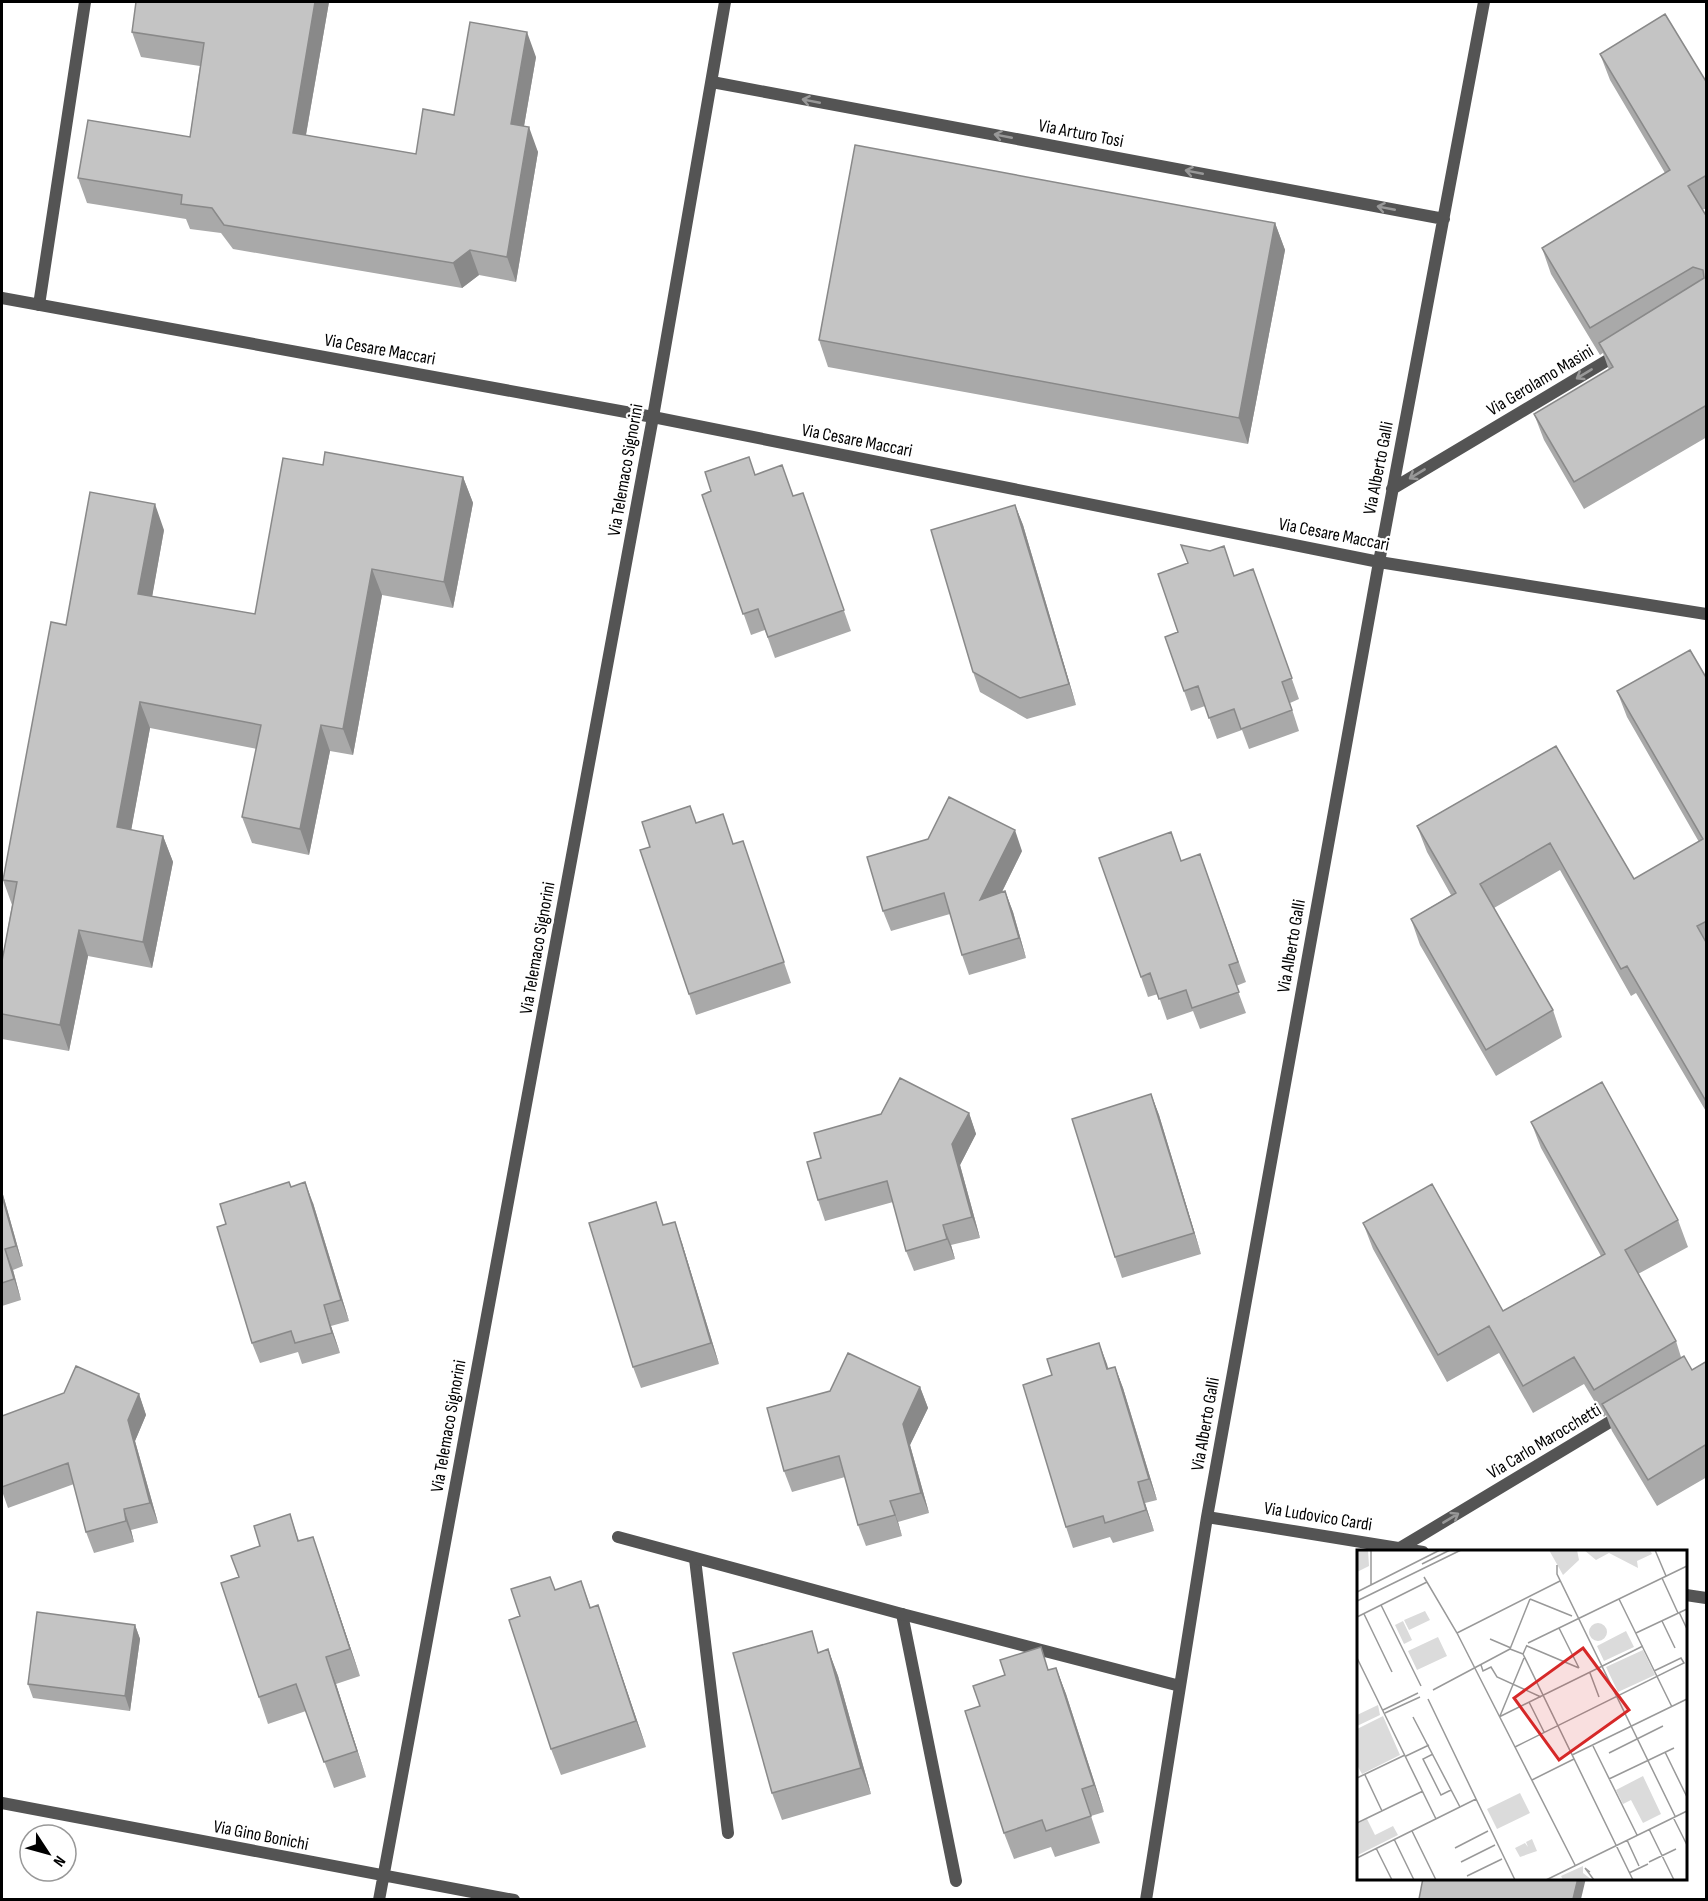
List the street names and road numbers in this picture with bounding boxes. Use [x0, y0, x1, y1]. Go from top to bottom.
street label: Via Arturo Tosi [1037, 115, 1125, 152]
street label: Via Cesare Maccari [323, 329, 437, 370]
street label: Via Gerolamo Masini [1483, 340, 1597, 420]
street label: Via Telemaco Signorini [604, 402, 647, 538]
street label: Via Cesare Maccari [800, 419, 914, 462]
street label: Via Alberto Galli [1359, 420, 1398, 517]
street label: Via Cesare Maccari [1277, 513, 1391, 556]
street label: Via Telemaco Signorini [516, 880, 559, 1016]
street label: Via Alberto Galli [1273, 898, 1310, 994]
street label: Via Telemaco Signorini [427, 1358, 470, 1494]
street label: Via Alberto Galli [1187, 1376, 1224, 1472]
street label: Via Carlo Marocchetti [1484, 1399, 1605, 1484]
street label: Via Ludovico Cardi [1262, 1498, 1373, 1535]
street label: Via Gino Bonichi [212, 1816, 310, 1855]

